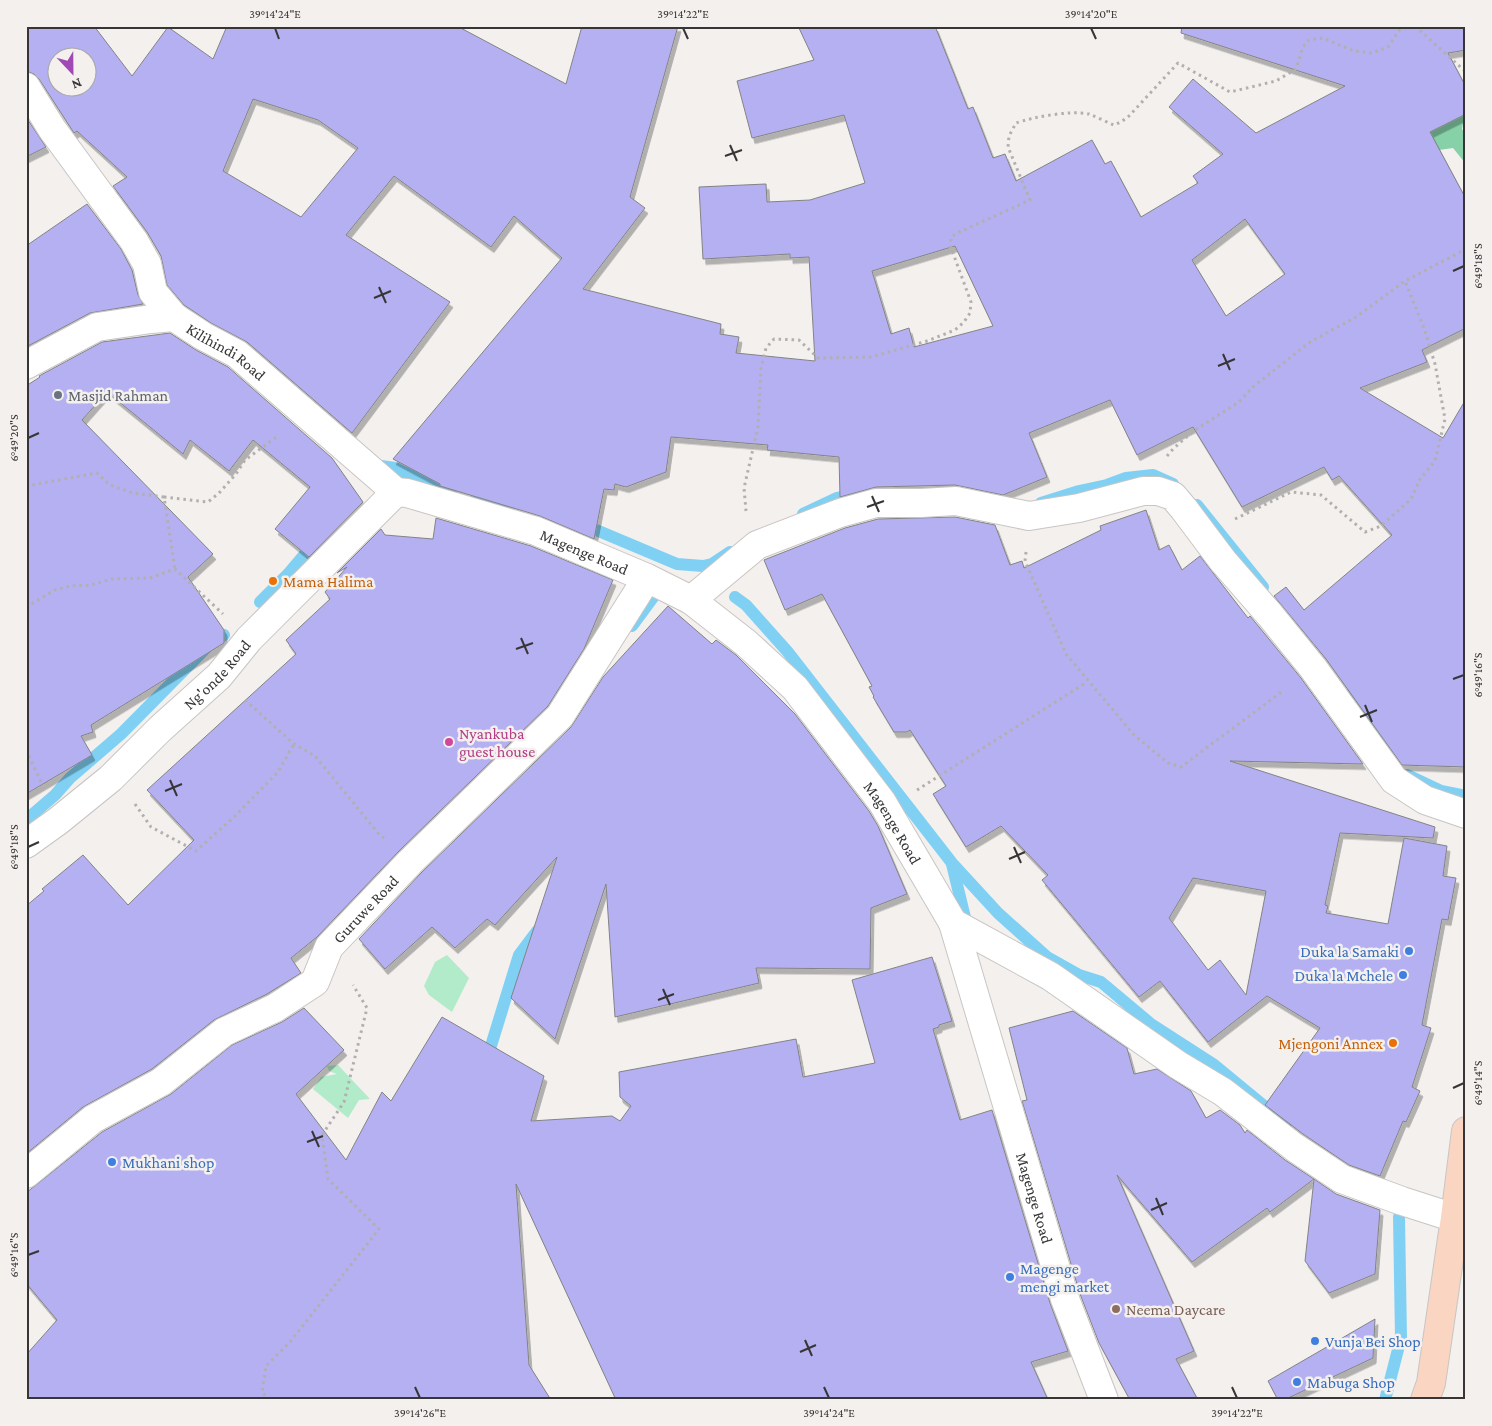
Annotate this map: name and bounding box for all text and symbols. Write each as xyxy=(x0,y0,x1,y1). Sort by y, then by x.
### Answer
text: 39°14'24"E xyxy=(249,7,301,21)
text: 39°14'22"E xyxy=(657,7,709,21)
text: 39°14'20"E xyxy=(1065,7,1118,21)
north arrow xyxy=(48,48,98,98)
text: N xyxy=(69,75,84,93)
text: 6°49'18"S xyxy=(1471,243,1485,289)
street label: Kilihindi Road xyxy=(183,320,269,384)
place label: Masjid Rahman xyxy=(68,387,169,405)
marker: Masjid Rahman xyxy=(52,389,64,401)
text: 6°49'20"S xyxy=(7,414,21,462)
street label: Magenge Road xyxy=(537,526,631,578)
place label: Mama Halima xyxy=(283,573,374,590)
marker: Mama Halima xyxy=(267,575,279,587)
street label: Ng'onde Road xyxy=(180,636,254,713)
text: 6°49'16"S xyxy=(1471,652,1485,697)
place label: Nyankuba guest house xyxy=(459,725,535,761)
marker: Nyankuba guest house xyxy=(443,736,455,748)
street label: Magenge Road xyxy=(860,778,925,867)
text: 6°49'18"S xyxy=(7,824,21,870)
street label: Guruwe Road xyxy=(330,871,402,947)
place label: Duka la Samaki xyxy=(1300,943,1399,960)
marker: Duka la Samaki xyxy=(1403,945,1415,957)
place label: Duka la Mchele xyxy=(1295,967,1393,984)
marker: Duka la Mchele xyxy=(1397,969,1409,981)
place label: Mjengoni Annex xyxy=(1278,1035,1383,1053)
marker: Mjengoni Annex xyxy=(1387,1037,1399,1049)
text: 6°49'14"S xyxy=(1471,1060,1485,1105)
street label: Magenge Road xyxy=(1013,1150,1056,1246)
place label: Mukhani shop xyxy=(122,1154,214,1172)
marker: Mukhani shop xyxy=(106,1156,118,1168)
text: 6°49'16"S xyxy=(7,1232,21,1277)
place label: Magenge mengi market xyxy=(1020,1260,1110,1296)
marker: Magenge mengi market xyxy=(1004,1271,1016,1283)
place label: Neema Daycare xyxy=(1126,1301,1225,1319)
marker: Neema Daycare xyxy=(1110,1303,1122,1315)
place label: Vunja Bei Shop xyxy=(1325,1333,1421,1351)
marker: Vunja Bei Shop xyxy=(1309,1335,1321,1347)
place label: Mabuga Shop xyxy=(1307,1374,1395,1392)
marker: Mabuga Shop xyxy=(1291,1376,1303,1388)
text: 39°14'26"E xyxy=(394,1406,446,1420)
text: 39°14'24"E xyxy=(803,1406,855,1420)
text: 39°14'22"E xyxy=(1211,1406,1263,1420)

